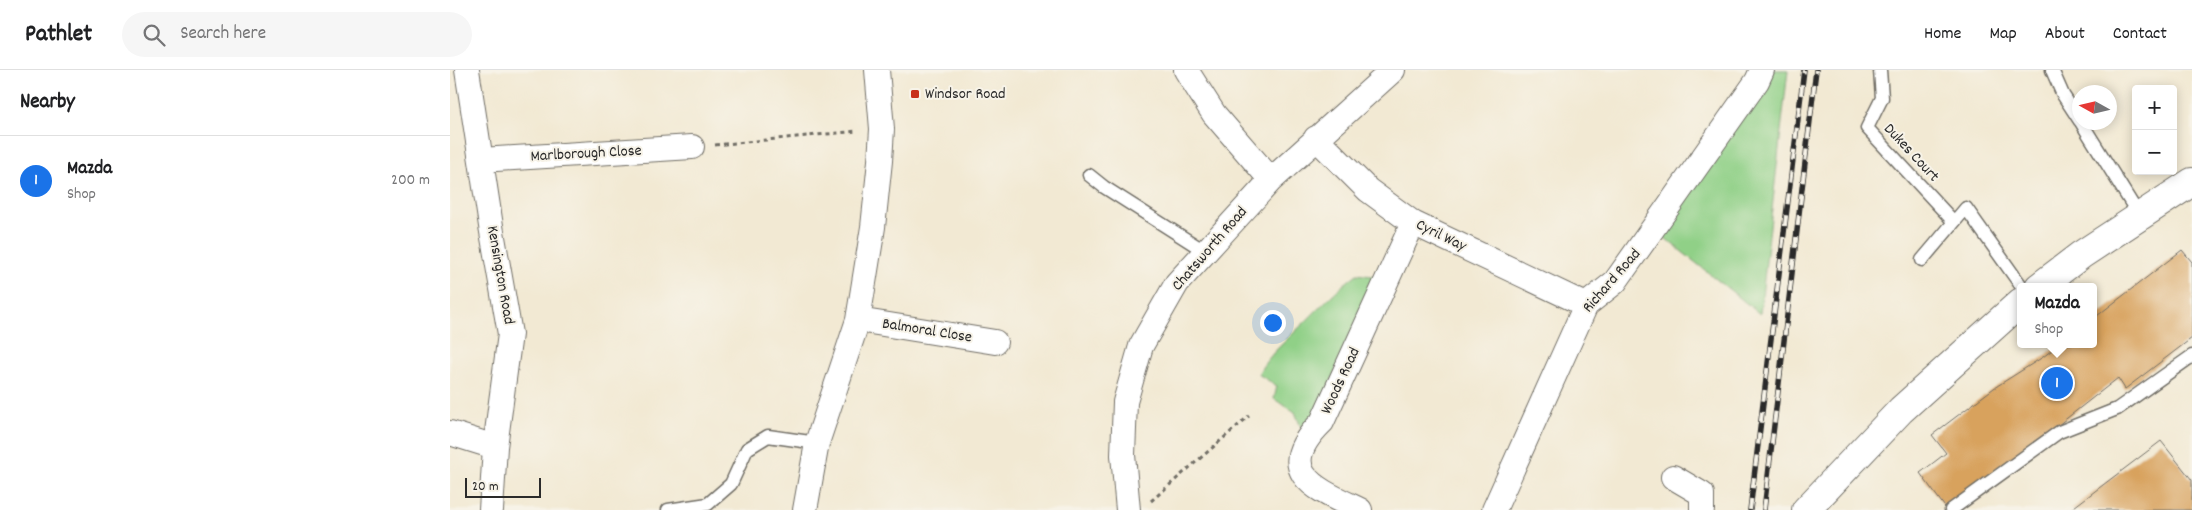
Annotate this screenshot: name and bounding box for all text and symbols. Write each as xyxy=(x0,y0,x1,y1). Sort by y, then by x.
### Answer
search box xyxy=(122,12,472,57)
text: Pathlet xyxy=(25,18,92,52)
icon: search xyxy=(140,21,168,49)
text: Search here xyxy=(180,21,266,48)
text: Home xyxy=(1924,22,1961,47)
text: Map xyxy=(1989,22,2017,47)
text: About xyxy=(2045,22,2085,47)
text: Contact xyxy=(2113,22,2167,47)
place label: Windsor Road xyxy=(925,83,1005,106)
north arrow xyxy=(2072,85,2117,130)
map controls xyxy=(2132,85,2177,175)
button: + xyxy=(2132,85,2177,130)
text: Nearby xyxy=(20,88,75,118)
marker: Windsor Road xyxy=(909,88,921,100)
street label: Dukes Court xyxy=(1878,118,1944,188)
button: − xyxy=(2132,130,2177,175)
street label: Marlborough Close xyxy=(530,140,642,168)
text: Mazda xyxy=(67,156,112,183)
text: 1 xyxy=(34,169,38,192)
text: 200 m xyxy=(391,169,430,192)
text: Shop xyxy=(67,183,96,206)
street label: Chatsworth Road xyxy=(1167,202,1253,296)
street label: Cyril Way xyxy=(1412,214,1471,258)
street label: Kensington Road xyxy=(480,224,520,326)
street label: Richard Road xyxy=(1577,244,1647,318)
popup xyxy=(2017,283,2097,348)
text: Mazda xyxy=(2034,291,2080,318)
your location xyxy=(1260,310,1286,336)
street label: Balmoral Close xyxy=(880,313,974,349)
text: Shop xyxy=(2034,318,2063,341)
street label: Woods Road xyxy=(1316,344,1366,418)
pin: 1 xyxy=(2041,364,2073,402)
scale bar xyxy=(465,475,541,498)
text: 20 m xyxy=(472,477,499,497)

